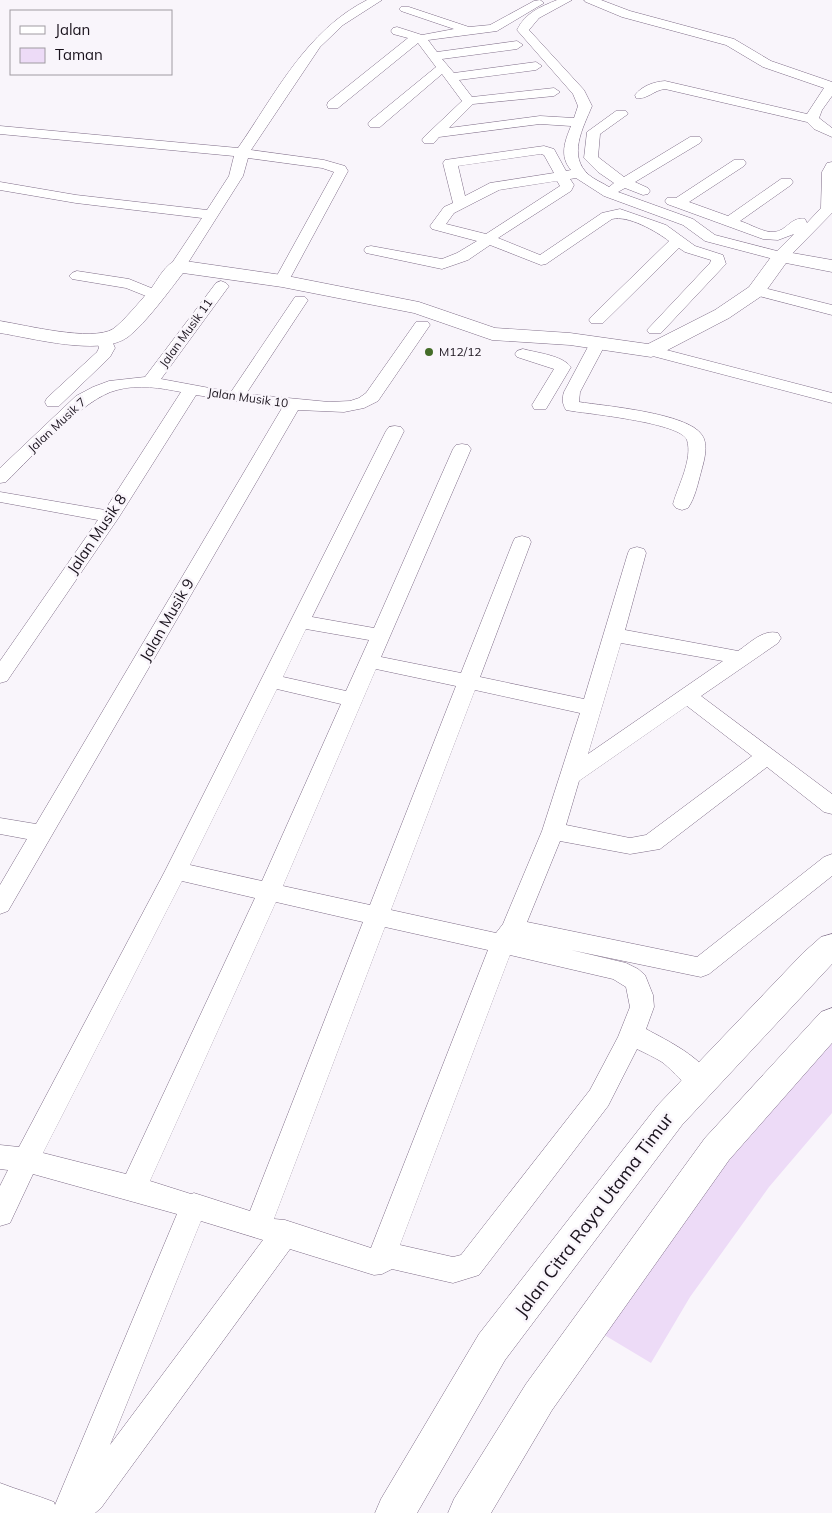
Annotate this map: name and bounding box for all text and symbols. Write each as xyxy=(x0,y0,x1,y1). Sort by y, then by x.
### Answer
legend xyxy=(10,10,172,75)
text: Jalan xyxy=(55,20,90,39)
text: Taman xyxy=(55,45,103,64)
street label: Jalan Musik 11 xyxy=(156,295,216,370)
place label: M12/12 xyxy=(439,344,482,359)
marker: M12/12 xyxy=(423,346,435,358)
street label: Jalan Musik 10 xyxy=(207,384,289,411)
street label: Jalan Musik 7 xyxy=(25,394,89,455)
street label: Jalan Musik 8 xyxy=(63,490,130,577)
street label: Jalan Musik 9 xyxy=(135,575,198,665)
street label: Jalan Citra Raya Utama Timur xyxy=(509,1108,678,1321)

